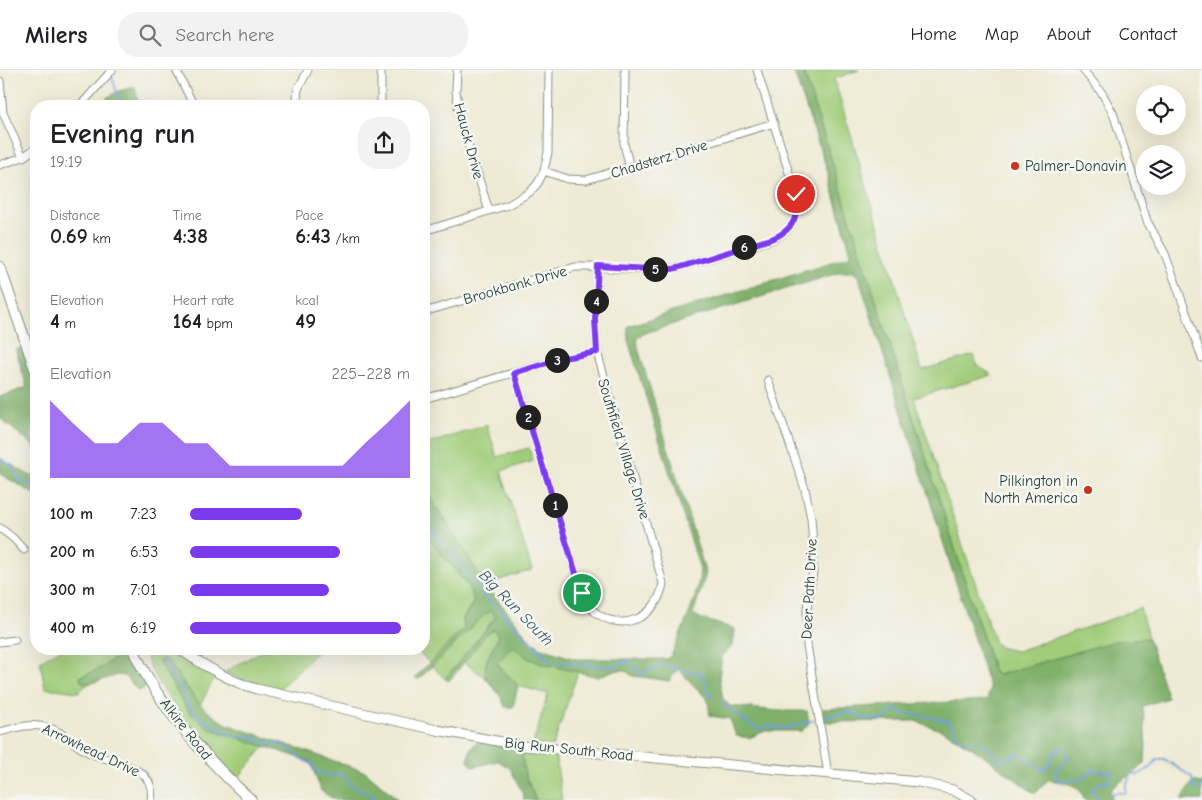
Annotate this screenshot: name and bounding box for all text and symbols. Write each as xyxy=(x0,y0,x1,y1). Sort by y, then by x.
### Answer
search box xyxy=(118,12,468,57)
text: Milers xyxy=(25,21,88,49)
icon: search xyxy=(136,21,164,49)
text: Search here xyxy=(176,24,274,46)
text: Home xyxy=(910,24,957,45)
text: Map xyxy=(985,24,1019,45)
text: About xyxy=(1047,24,1091,45)
text: Contact xyxy=(1119,24,1177,45)
map controls xyxy=(1136,85,1186,195)
button: locate xyxy=(1136,85,1186,135)
street label: Hauck Drive xyxy=(450,101,488,181)
button: share xyxy=(358,117,410,169)
text: Evening run xyxy=(50,118,195,150)
street label: Chadsterz Drive xyxy=(608,136,710,182)
button: layers xyxy=(1136,145,1186,195)
text: 19:19 xyxy=(50,153,83,171)
place label: Palmer-Donavin xyxy=(1025,157,1126,175)
marker: Palmer-Donavin xyxy=(1009,160,1021,172)
pin xyxy=(775,173,817,215)
icon: check xyxy=(782,180,810,208)
text: Distance xyxy=(50,207,100,224)
text: Time xyxy=(173,207,202,224)
text: Pace xyxy=(295,207,324,224)
text: 0.69 xyxy=(50,224,88,248)
text: 4:38 xyxy=(173,224,208,248)
text: 6:43 xyxy=(295,224,331,248)
text: km xyxy=(88,230,111,247)
text: /km xyxy=(331,230,360,247)
pin: 6 xyxy=(732,234,756,260)
text: 6 xyxy=(741,239,748,256)
pin: 5 xyxy=(642,256,668,282)
text: 5 xyxy=(652,261,659,278)
street label: Brookbank Drive xyxy=(461,262,569,308)
pin: 4 xyxy=(584,288,608,314)
text: Elevation xyxy=(50,292,104,309)
text: Heart rate xyxy=(173,292,234,309)
text: kcal xyxy=(295,292,319,309)
text: 4 xyxy=(593,293,600,310)
text: 4 xyxy=(50,309,60,333)
text: 164 xyxy=(173,309,202,333)
text: 49 xyxy=(295,309,316,333)
text: m xyxy=(60,315,76,332)
text: bpm xyxy=(202,315,233,332)
pin: 3 xyxy=(544,348,570,372)
text: 3 xyxy=(554,352,561,369)
text: Elevation xyxy=(50,365,111,383)
text: 225–228 m xyxy=(331,365,410,383)
street label: Southfield Village Drive xyxy=(594,377,654,522)
pin: 2 xyxy=(516,404,540,430)
text: 2 xyxy=(525,409,532,426)
place label: Pilkington in North America xyxy=(984,472,1078,507)
marker: Pilkington in North America xyxy=(1082,484,1094,496)
pin: 1 xyxy=(542,492,568,518)
text: 1 xyxy=(553,497,558,514)
text: 100 m xyxy=(50,505,93,523)
text: 7:23 xyxy=(130,505,157,523)
street label: Deer Path Drive xyxy=(797,538,821,640)
text: 200 m xyxy=(50,543,95,561)
text: 6:53 xyxy=(130,543,158,561)
water label: Big Run South xyxy=(475,566,557,650)
pin xyxy=(561,572,603,614)
icon: arrive xyxy=(568,579,596,607)
text: 300 m xyxy=(50,581,95,599)
text: 7:01 xyxy=(130,581,157,599)
text: 400 m xyxy=(50,619,94,637)
text: 6:19 xyxy=(130,619,156,637)
street label: Alkire Road xyxy=(156,695,216,763)
street label: Arrowhead Drive xyxy=(39,720,143,781)
street label: Big Run South Road xyxy=(504,733,634,765)

